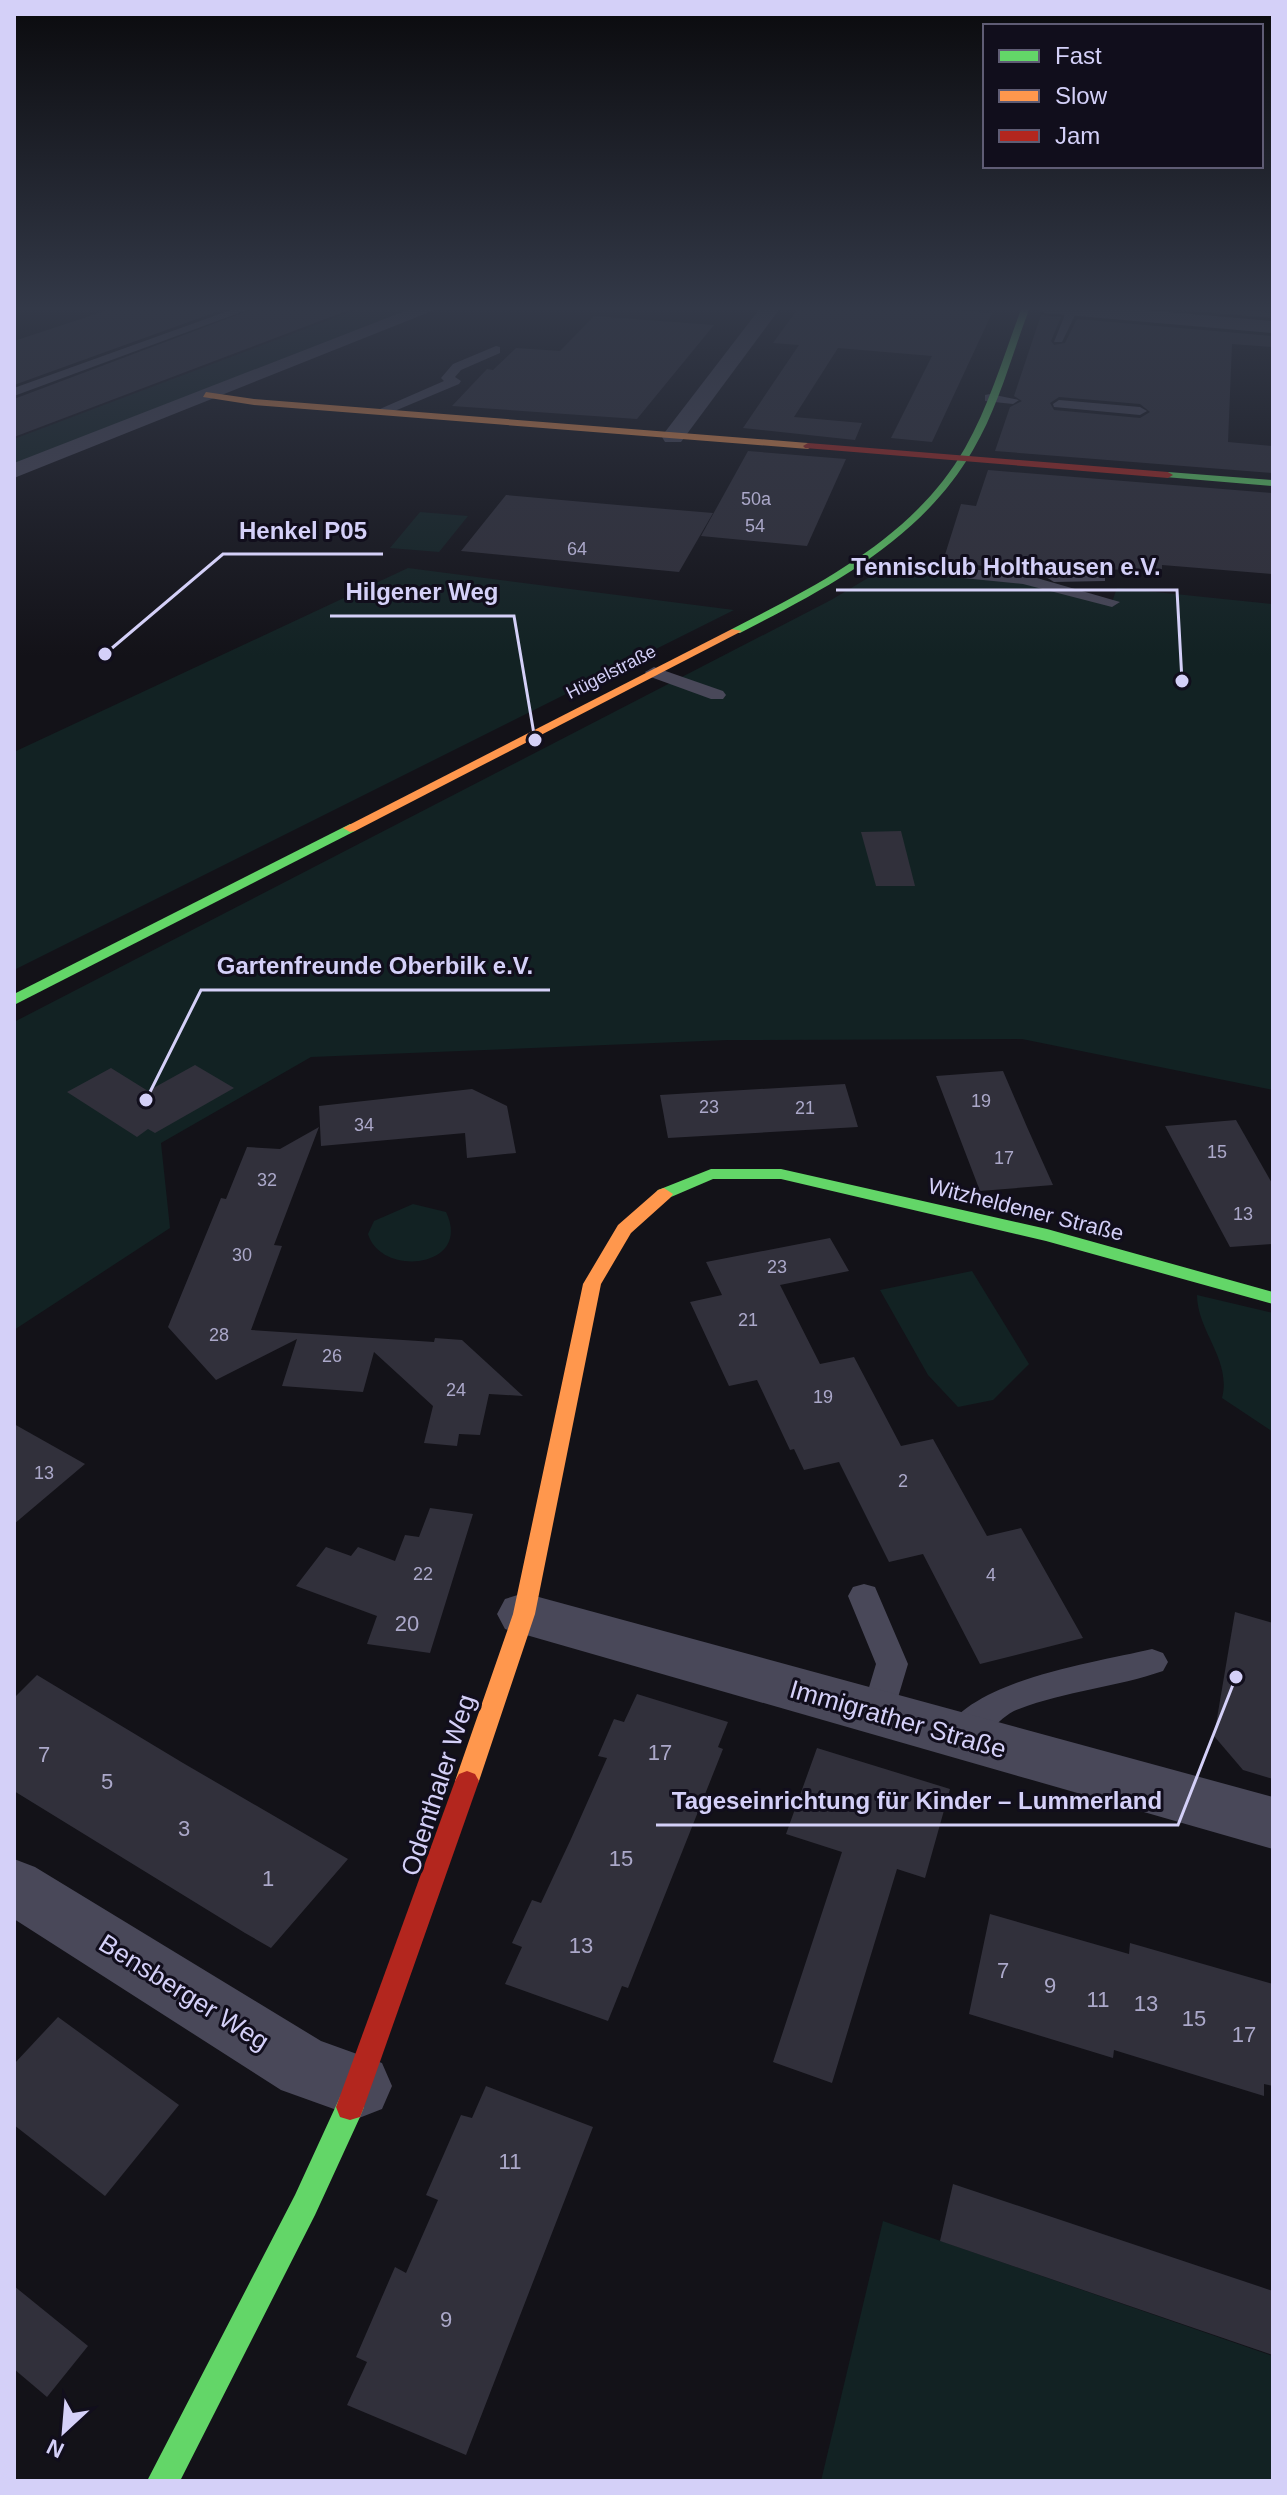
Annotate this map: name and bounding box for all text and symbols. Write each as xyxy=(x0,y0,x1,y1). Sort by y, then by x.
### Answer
legend xyxy=(983,24,1263,168)
text: Fast xyxy=(1055,42,1102,69)
text: Slow xyxy=(1055,82,1108,109)
text: Jam xyxy=(1055,122,1100,149)
house number: 50a xyxy=(741,489,772,509)
callout: Henkel P05 xyxy=(223,506,383,554)
house number: 54 xyxy=(745,516,765,536)
text: Henkel P05 xyxy=(239,517,367,544)
house number: 64 xyxy=(567,539,587,559)
callout: Tennisclub Holthausen e.V. xyxy=(836,542,1177,590)
text: Tennisclub Holthausen e.V. xyxy=(851,553,1161,580)
callout: Hilgener Weg xyxy=(330,568,514,616)
text: Hilgener Weg xyxy=(346,578,498,605)
street label: Hügelstraße xyxy=(563,641,659,703)
callout: Gartenfreunde Oberbilk e.V. xyxy=(201,942,550,990)
text: Gartenfreunde Oberbilk e.V. xyxy=(217,952,533,979)
house number: 19 xyxy=(971,1091,991,1111)
house number: 23 xyxy=(699,1097,719,1117)
house number: 21 xyxy=(795,1098,815,1118)
house number: 34 xyxy=(354,1115,374,1135)
house number: 15 xyxy=(1207,1142,1227,1162)
house number: 17 xyxy=(994,1148,1014,1168)
house number: 32 xyxy=(257,1170,277,1190)
street label: Witzheldener Straße xyxy=(926,1173,1126,1246)
house number: 13 xyxy=(1233,1204,1253,1224)
house number: 30 xyxy=(232,1245,252,1265)
house number: 23 xyxy=(767,1257,787,1277)
house number: 21 xyxy=(738,1310,758,1330)
house number: 28 xyxy=(209,1325,229,1345)
house number: 26 xyxy=(322,1346,342,1366)
house number: 24 xyxy=(446,1380,466,1400)
house number: 19 xyxy=(813,1387,833,1407)
house number: 13 xyxy=(34,1463,54,1483)
house number: 2 xyxy=(898,1471,908,1491)
house number: 22 xyxy=(413,1564,433,1584)
house number: 4 xyxy=(986,1565,996,1585)
house number: 20 xyxy=(395,1611,419,1636)
street label: Immigrather Straße xyxy=(786,1674,1010,1764)
street label: Odenthaler Weg xyxy=(395,1691,481,1879)
house number: 17 xyxy=(648,1740,672,1765)
house number: 7 xyxy=(38,1742,50,1767)
house number: 5 xyxy=(101,1769,113,1794)
callout: Tageseinrichtung für Kinder – Lummerland xyxy=(656,1777,1178,1825)
text: Tageseinrichtung für Kinder – Lummerland xyxy=(672,1787,1162,1814)
house number: 3 xyxy=(178,1816,190,1841)
house number: 15 xyxy=(609,1846,633,1871)
house number: 1 xyxy=(262,1866,274,1891)
street label: Bensberger Weg xyxy=(94,1928,274,2056)
house number: 13 xyxy=(569,1933,593,1958)
house number: 7 xyxy=(997,1958,1009,1983)
house number: 9 xyxy=(1044,1973,1056,1998)
house number: 11 xyxy=(1087,1987,1109,2012)
house number: 13 xyxy=(1134,1991,1158,2016)
house number: 15 xyxy=(1182,2006,1206,2031)
house number: 17 xyxy=(1232,2022,1256,2047)
house number: 11 xyxy=(499,2149,521,2174)
house number: 9 xyxy=(440,2307,452,2332)
north arrow xyxy=(24,2391,104,2471)
text: N xyxy=(43,2434,68,2463)

